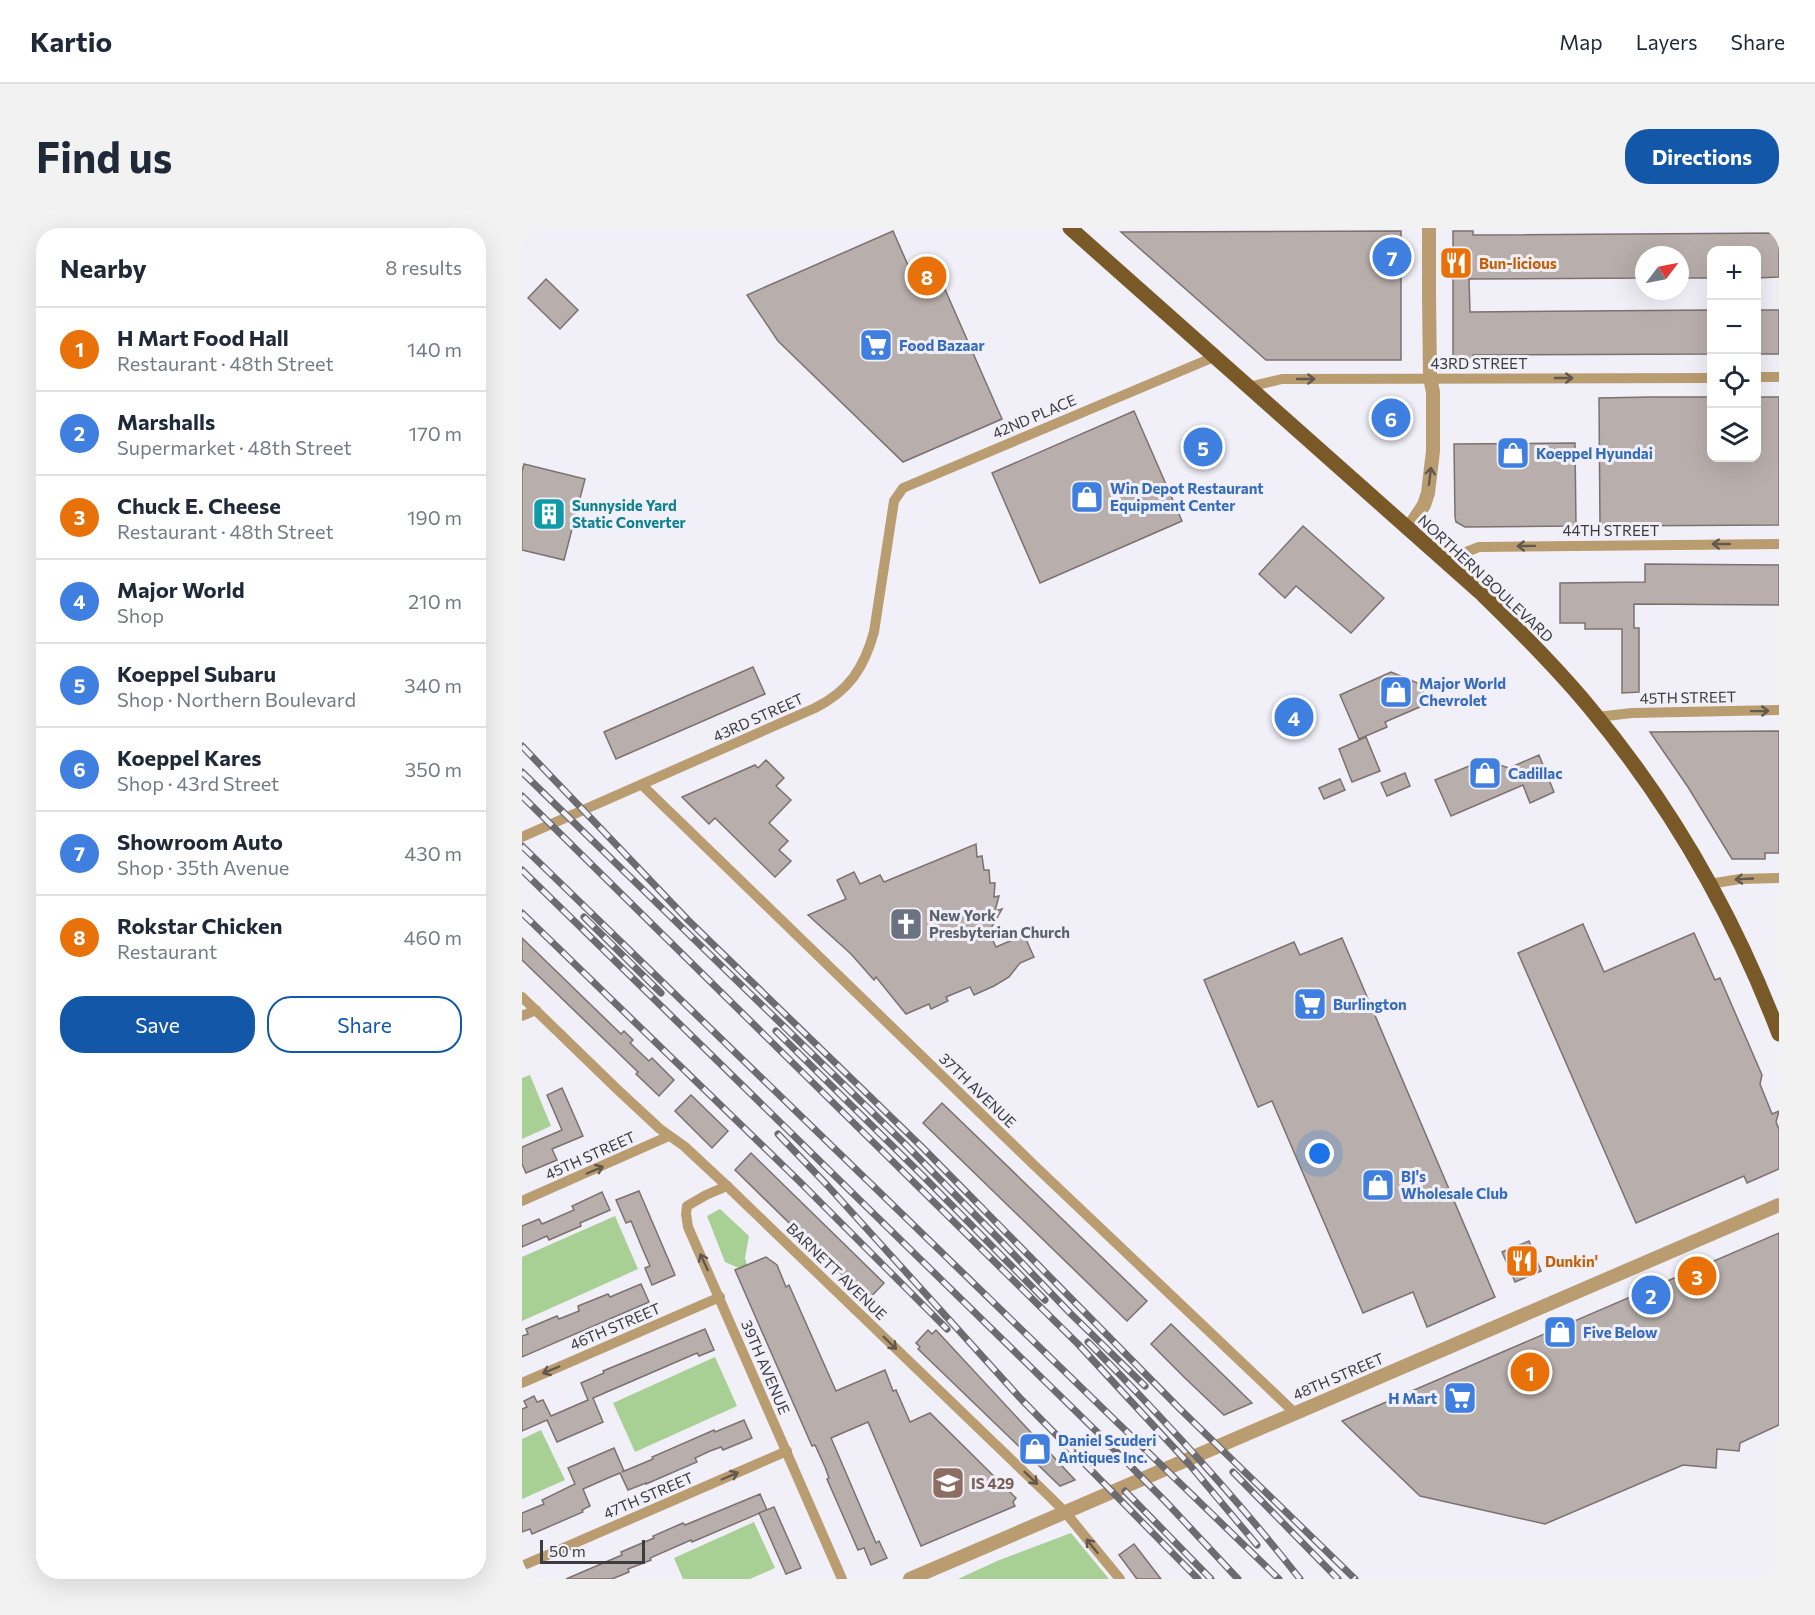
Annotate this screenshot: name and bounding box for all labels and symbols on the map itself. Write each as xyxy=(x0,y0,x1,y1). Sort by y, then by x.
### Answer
pin: 7 xyxy=(1372,234,1412,279)
restaurant icon: Bun-licious xyxy=(1438,245,1474,281)
north arrow xyxy=(1635,246,1689,300)
pin: 8 xyxy=(908,254,946,298)
place label: Bun-licious xyxy=(1479,254,1557,272)
supermarket icon: Food Bazaar xyxy=(858,327,894,363)
place label: Food Bazaar xyxy=(899,336,985,354)
street label: 43RD STREET xyxy=(1430,354,1528,372)
one-way arrow xyxy=(1553,372,1573,384)
one-way arrow xyxy=(1295,373,1315,385)
street label: 42ND PLACE xyxy=(989,390,1079,442)
pin: 6 xyxy=(1372,396,1410,441)
pin: 5 xyxy=(1184,424,1222,470)
shop icon: Koeppel Hyundai xyxy=(1495,435,1531,471)
place label: Koeppel Hyundai xyxy=(1536,444,1653,462)
one-way arrow xyxy=(1425,467,1436,487)
shop icon: Win Depot Restaurant Equipment Center xyxy=(1069,479,1105,515)
place label: Win Depot Restaurant Equipment Center xyxy=(1110,479,1264,514)
building icon: Sunnyside Yard Static Converter xyxy=(531,496,567,532)
place label: Sunnyside Yard Static Converter xyxy=(572,496,686,531)
street label: NORTHERN BOULEVARD xyxy=(1415,511,1557,645)
street label: 44TH STREET xyxy=(1563,521,1660,539)
one-way arrow xyxy=(1711,538,1731,550)
one-way arrow xyxy=(1516,540,1536,551)
shop icon: Major World Chevrolet xyxy=(1378,674,1414,710)
place label: Major World Chevrolet xyxy=(1419,674,1506,709)
street label: 45TH STREET xyxy=(1640,687,1737,707)
street label: 43RD STREET xyxy=(710,689,806,745)
pin: 4 xyxy=(1274,694,1314,740)
one-way arrow xyxy=(1750,705,1770,716)
shop icon: Cadillac xyxy=(1467,755,1503,791)
place label: Cadillac xyxy=(1508,764,1562,782)
one-way arrow xyxy=(1735,873,1755,884)
church icon: New York Presbyterian Church xyxy=(888,906,924,942)
place label: New York Presbyterian Church xyxy=(929,906,1070,941)
supermarket icon: Burlington xyxy=(1292,986,1328,1022)
place label: Burlington xyxy=(1333,995,1407,1013)
street label: 37TH AVENUE xyxy=(936,1049,1020,1131)
street label: 45TH STREET xyxy=(542,1127,638,1183)
your location xyxy=(1305,1139,1334,1168)
one-way arrow xyxy=(586,1163,604,1174)
shop icon: BJ's Wholesale Club xyxy=(1360,1167,1396,1203)
place label: BJ's Wholesale Club xyxy=(1401,1167,1508,1202)
street label: BARNETT AVENUE xyxy=(783,1219,891,1323)
restaurant icon: Dunkin' xyxy=(1504,1243,1540,1279)
place label: Dunkin' xyxy=(1545,1252,1598,1270)
one-way arrow xyxy=(698,1253,709,1271)
pin: 3 xyxy=(1678,1254,1716,1298)
pin: 2 xyxy=(1632,1272,1670,1318)
street label: 46TH STREET xyxy=(567,1299,663,1353)
shop icon: Five Below xyxy=(1542,1314,1578,1350)
street label: 39TH AVENUE xyxy=(738,1317,794,1417)
place label: Five Below xyxy=(1583,1323,1658,1341)
one-way arrow xyxy=(882,1336,897,1350)
street label: 48TH STREET xyxy=(1290,1349,1387,1403)
pin: 1 xyxy=(1510,1350,1550,1394)
one-way arrow xyxy=(542,1365,560,1376)
supermarket icon: H Mart xyxy=(1442,1380,1478,1416)
place label: H Mart xyxy=(1388,1389,1437,1407)
shop icon: Daniel Scuderi Antiques Inc. xyxy=(1017,1431,1053,1467)
place label: Daniel Scuderi Antiques Inc. xyxy=(1058,1431,1156,1466)
school or university icon: IS 429 xyxy=(930,1465,966,1501)
street label: 47TH STREET xyxy=(600,1468,696,1522)
one-way arrow xyxy=(721,1469,739,1480)
one-way arrow xyxy=(1023,1471,1038,1485)
place label: IS 429 xyxy=(971,1474,1014,1492)
scale bar xyxy=(540,1537,645,1564)
one-way arrow xyxy=(1086,1538,1099,1554)

